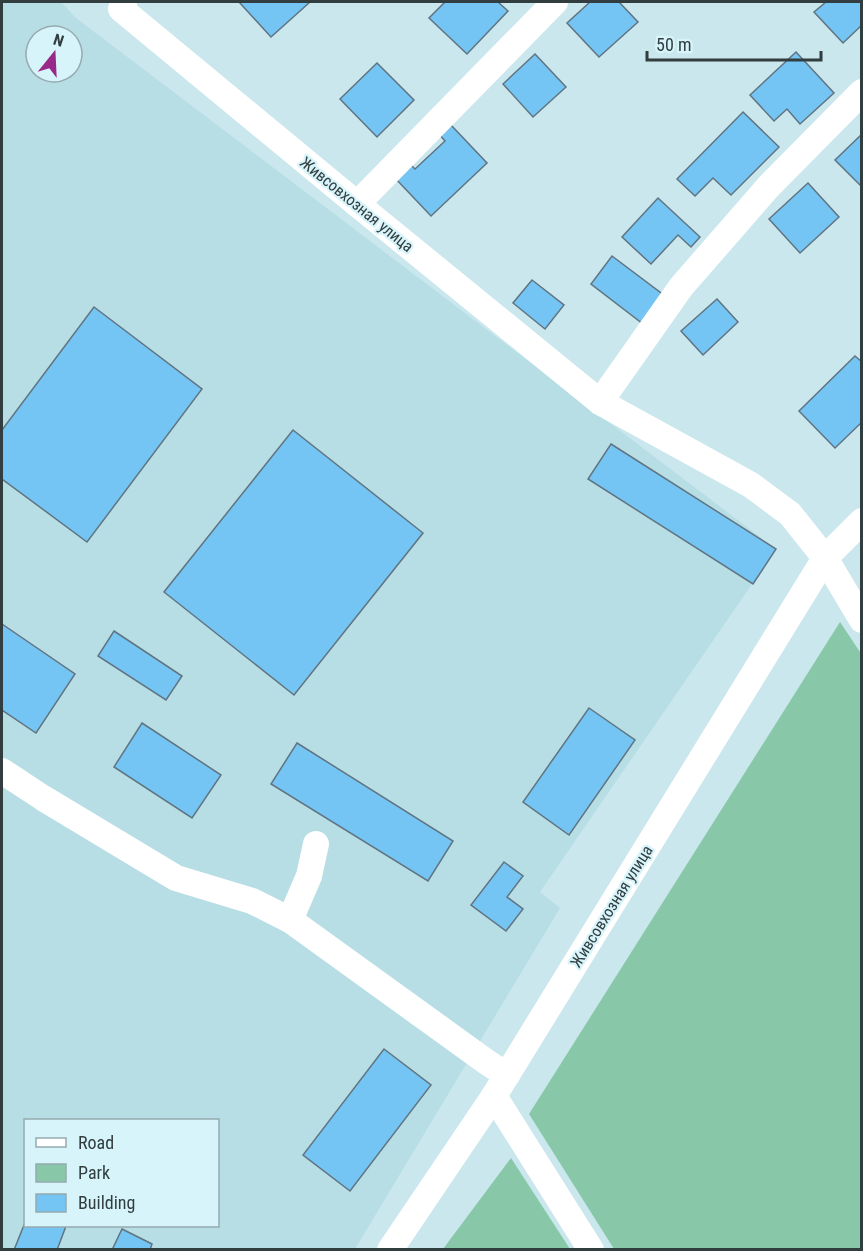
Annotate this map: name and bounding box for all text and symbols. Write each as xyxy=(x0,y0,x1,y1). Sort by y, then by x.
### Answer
north arrow xyxy=(24,24,84,84)
scale bar xyxy=(647,24,821,62)
text: N xyxy=(51,30,66,51)
text: 50 m xyxy=(656,34,691,55)
street label: Живсовхозная улица xyxy=(296,153,417,256)
street label: Живсовхозная улица xyxy=(566,842,657,971)
legend xyxy=(24,1119,219,1227)
text: Road xyxy=(78,1132,114,1153)
text: Park xyxy=(78,1162,110,1183)
text: Building xyxy=(78,1192,135,1213)

